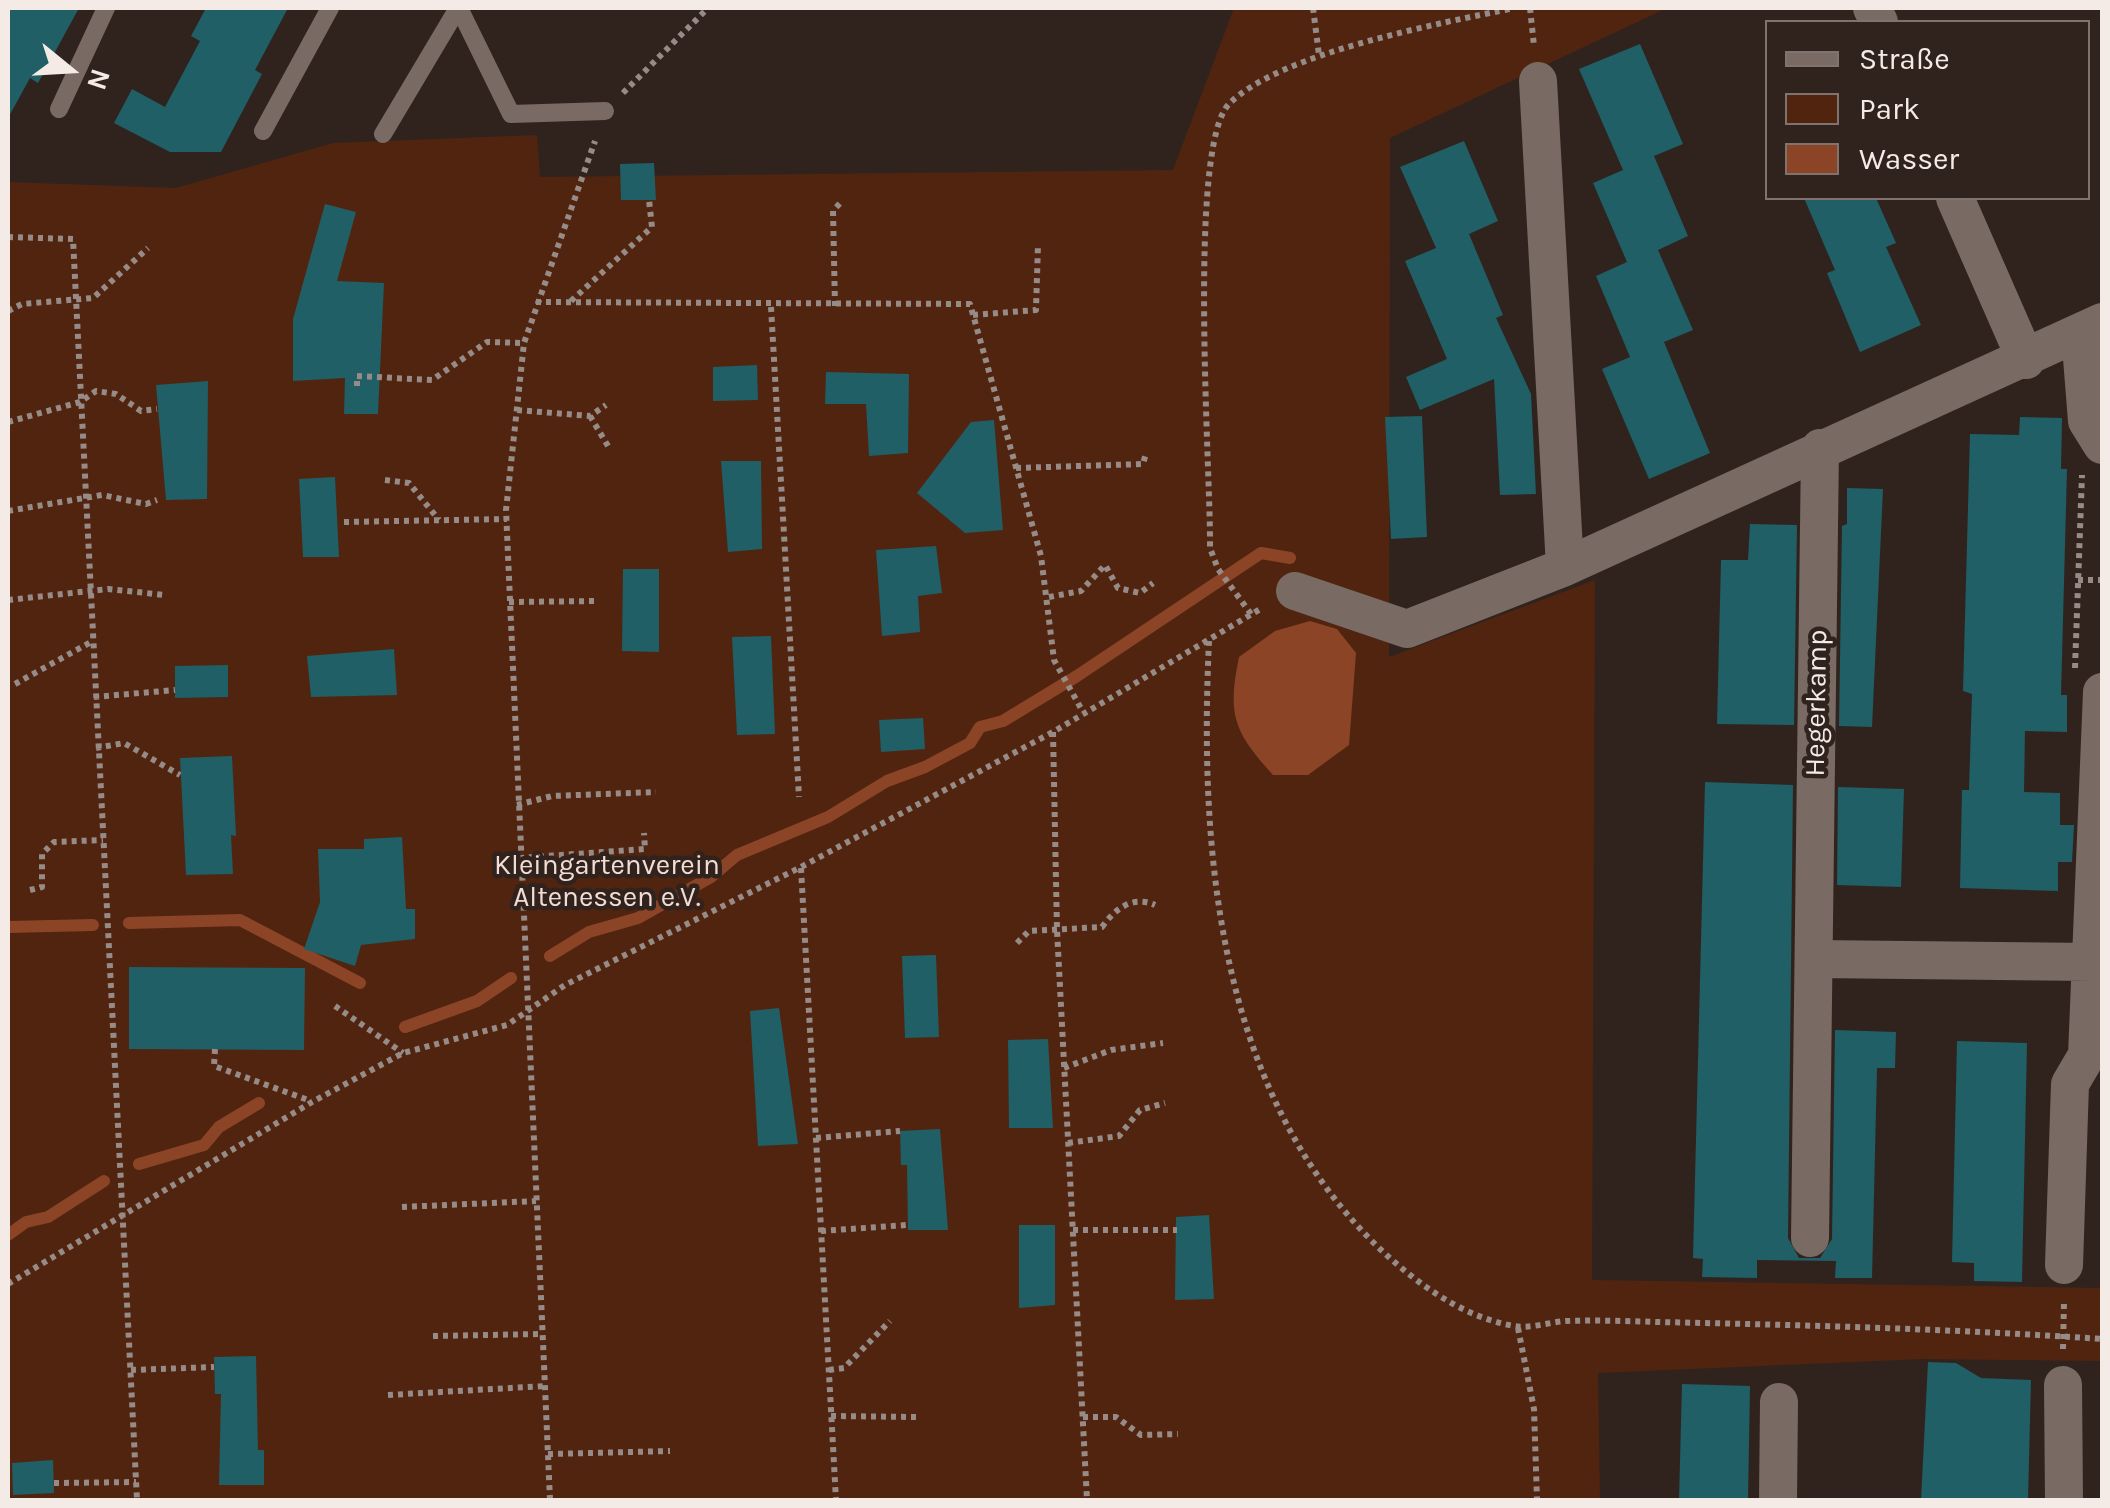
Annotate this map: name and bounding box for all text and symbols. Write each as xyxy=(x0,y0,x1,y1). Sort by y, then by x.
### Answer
north arrow xyxy=(20,20,120,120)
legend xyxy=(1765,20,2090,200)
text: Straße xyxy=(1859,41,1950,77)
text: N xyxy=(80,65,118,94)
text: Park xyxy=(1859,91,1920,127)
text: Wasser xyxy=(1859,141,1959,177)
street label: Hegerkamp xyxy=(1799,629,1835,777)
park label: Kleingartenverein Altenessen e.V. xyxy=(494,849,720,915)

